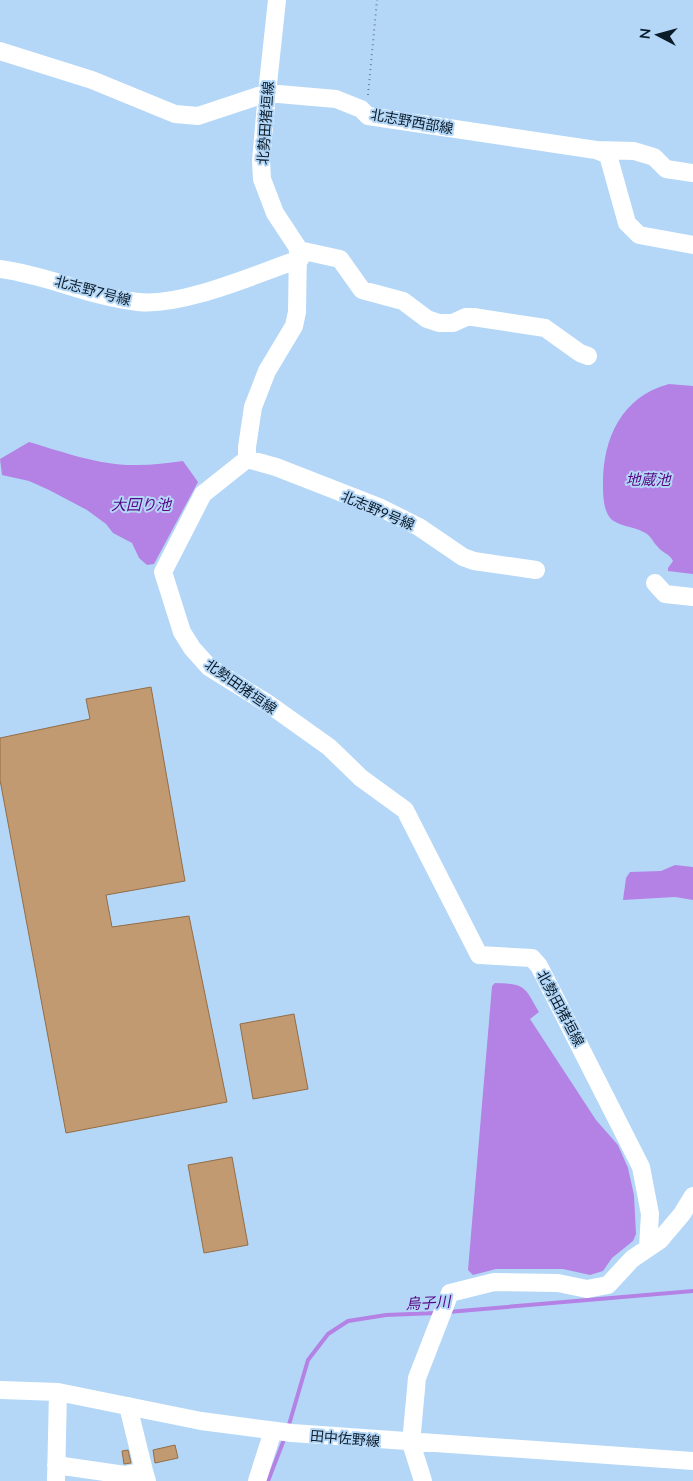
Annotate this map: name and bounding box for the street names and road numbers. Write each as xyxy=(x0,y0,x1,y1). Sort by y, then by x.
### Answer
street label: 北勢田猪垣線 xyxy=(254,81,276,165)
street label: 北志野西部線 xyxy=(369,105,455,137)
street label: 北志野7号線 xyxy=(53,272,133,308)
street label: 北志野9号線 xyxy=(339,487,417,533)
street label: 北勢田猪垣線 xyxy=(202,655,280,717)
street label: 北勢田猪垣線 xyxy=(534,967,588,1049)
street label: 田中佐野線 xyxy=(309,1426,381,1450)

